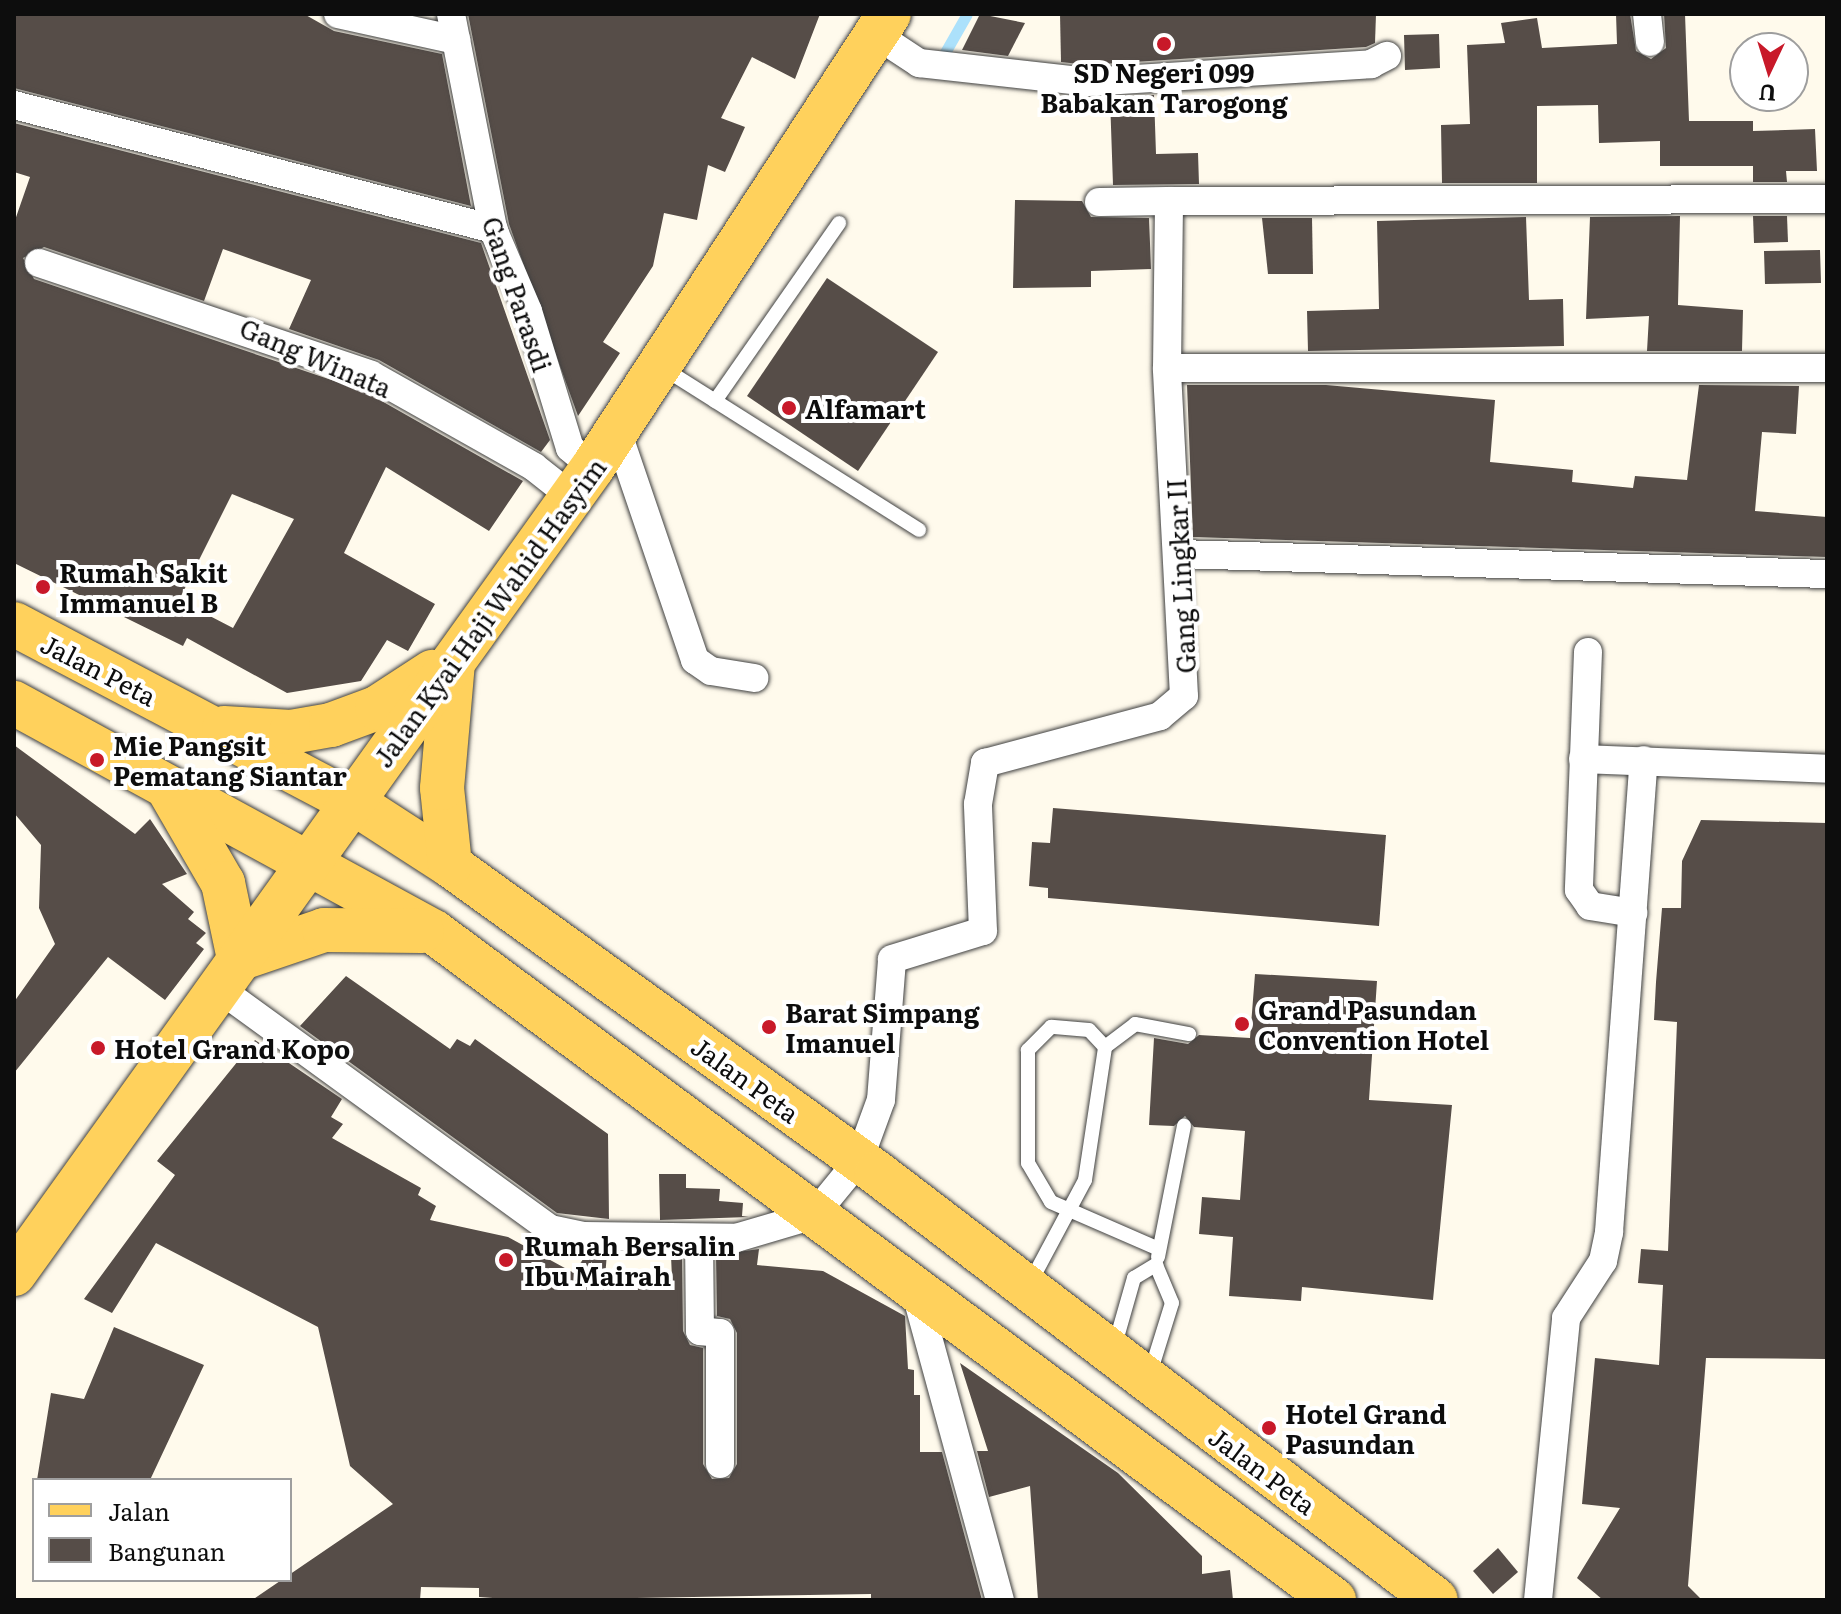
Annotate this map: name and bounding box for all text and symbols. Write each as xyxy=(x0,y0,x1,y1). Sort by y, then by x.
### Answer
north arrow xyxy=(1729,32,1809,112)
marker: SD Negeri 099 Babakan Tarogong xyxy=(1155,35,1173,53)
place label: SD Negeri 099 Babakan Tarogong xyxy=(1040,56,1288,118)
text: U xyxy=(1758,77,1777,112)
street label: Gang Parasdi xyxy=(477,212,559,376)
street label: Gang Winata xyxy=(236,311,396,403)
place label: Alfamart xyxy=(805,392,926,424)
marker: Alfamart xyxy=(780,399,798,417)
street label: Jalan Kyai Haji Wahid Hasyim xyxy=(366,451,612,773)
street label: Gang Lingkar II xyxy=(1159,478,1201,674)
place label: Rumah Sakit Immanuel B xyxy=(59,556,228,618)
marker: Rumah Sakit Immanuel B xyxy=(34,578,52,596)
street label: Jalan Peta xyxy=(36,627,162,711)
place label: Mie Pangsit Pematang Siantar xyxy=(113,729,347,790)
marker: Mie Pangsit Pematang Siantar xyxy=(88,751,106,769)
place label: Grand Pasundan Convention Hotel xyxy=(1258,993,1489,1054)
place label: Barat Simpang Imanuel xyxy=(785,996,979,1058)
marker: Grand Pasundan Convention Hotel xyxy=(1233,1015,1251,1033)
marker: Barat Simpang Imanuel xyxy=(760,1018,778,1036)
street label: Jalan Peta xyxy=(686,1030,806,1128)
place label: Hotel Grand Kopo xyxy=(114,1032,350,1064)
marker: Hotel Grand Kopo xyxy=(89,1039,107,1057)
place label: Rumah Bersalin Ibu Mairah xyxy=(524,1229,736,1290)
marker: Rumah Bersalin Ibu Mairah xyxy=(495,1249,517,1271)
place label: Hotel Grand Pasundan xyxy=(1285,1397,1447,1458)
marker: Hotel Grand Pasundan xyxy=(1260,1419,1278,1437)
street label: Jalan Peta xyxy=(1204,1420,1322,1520)
legend xyxy=(32,1478,292,1582)
text: Jalan xyxy=(108,1493,170,1528)
text: Bangunan xyxy=(108,1533,226,1568)

